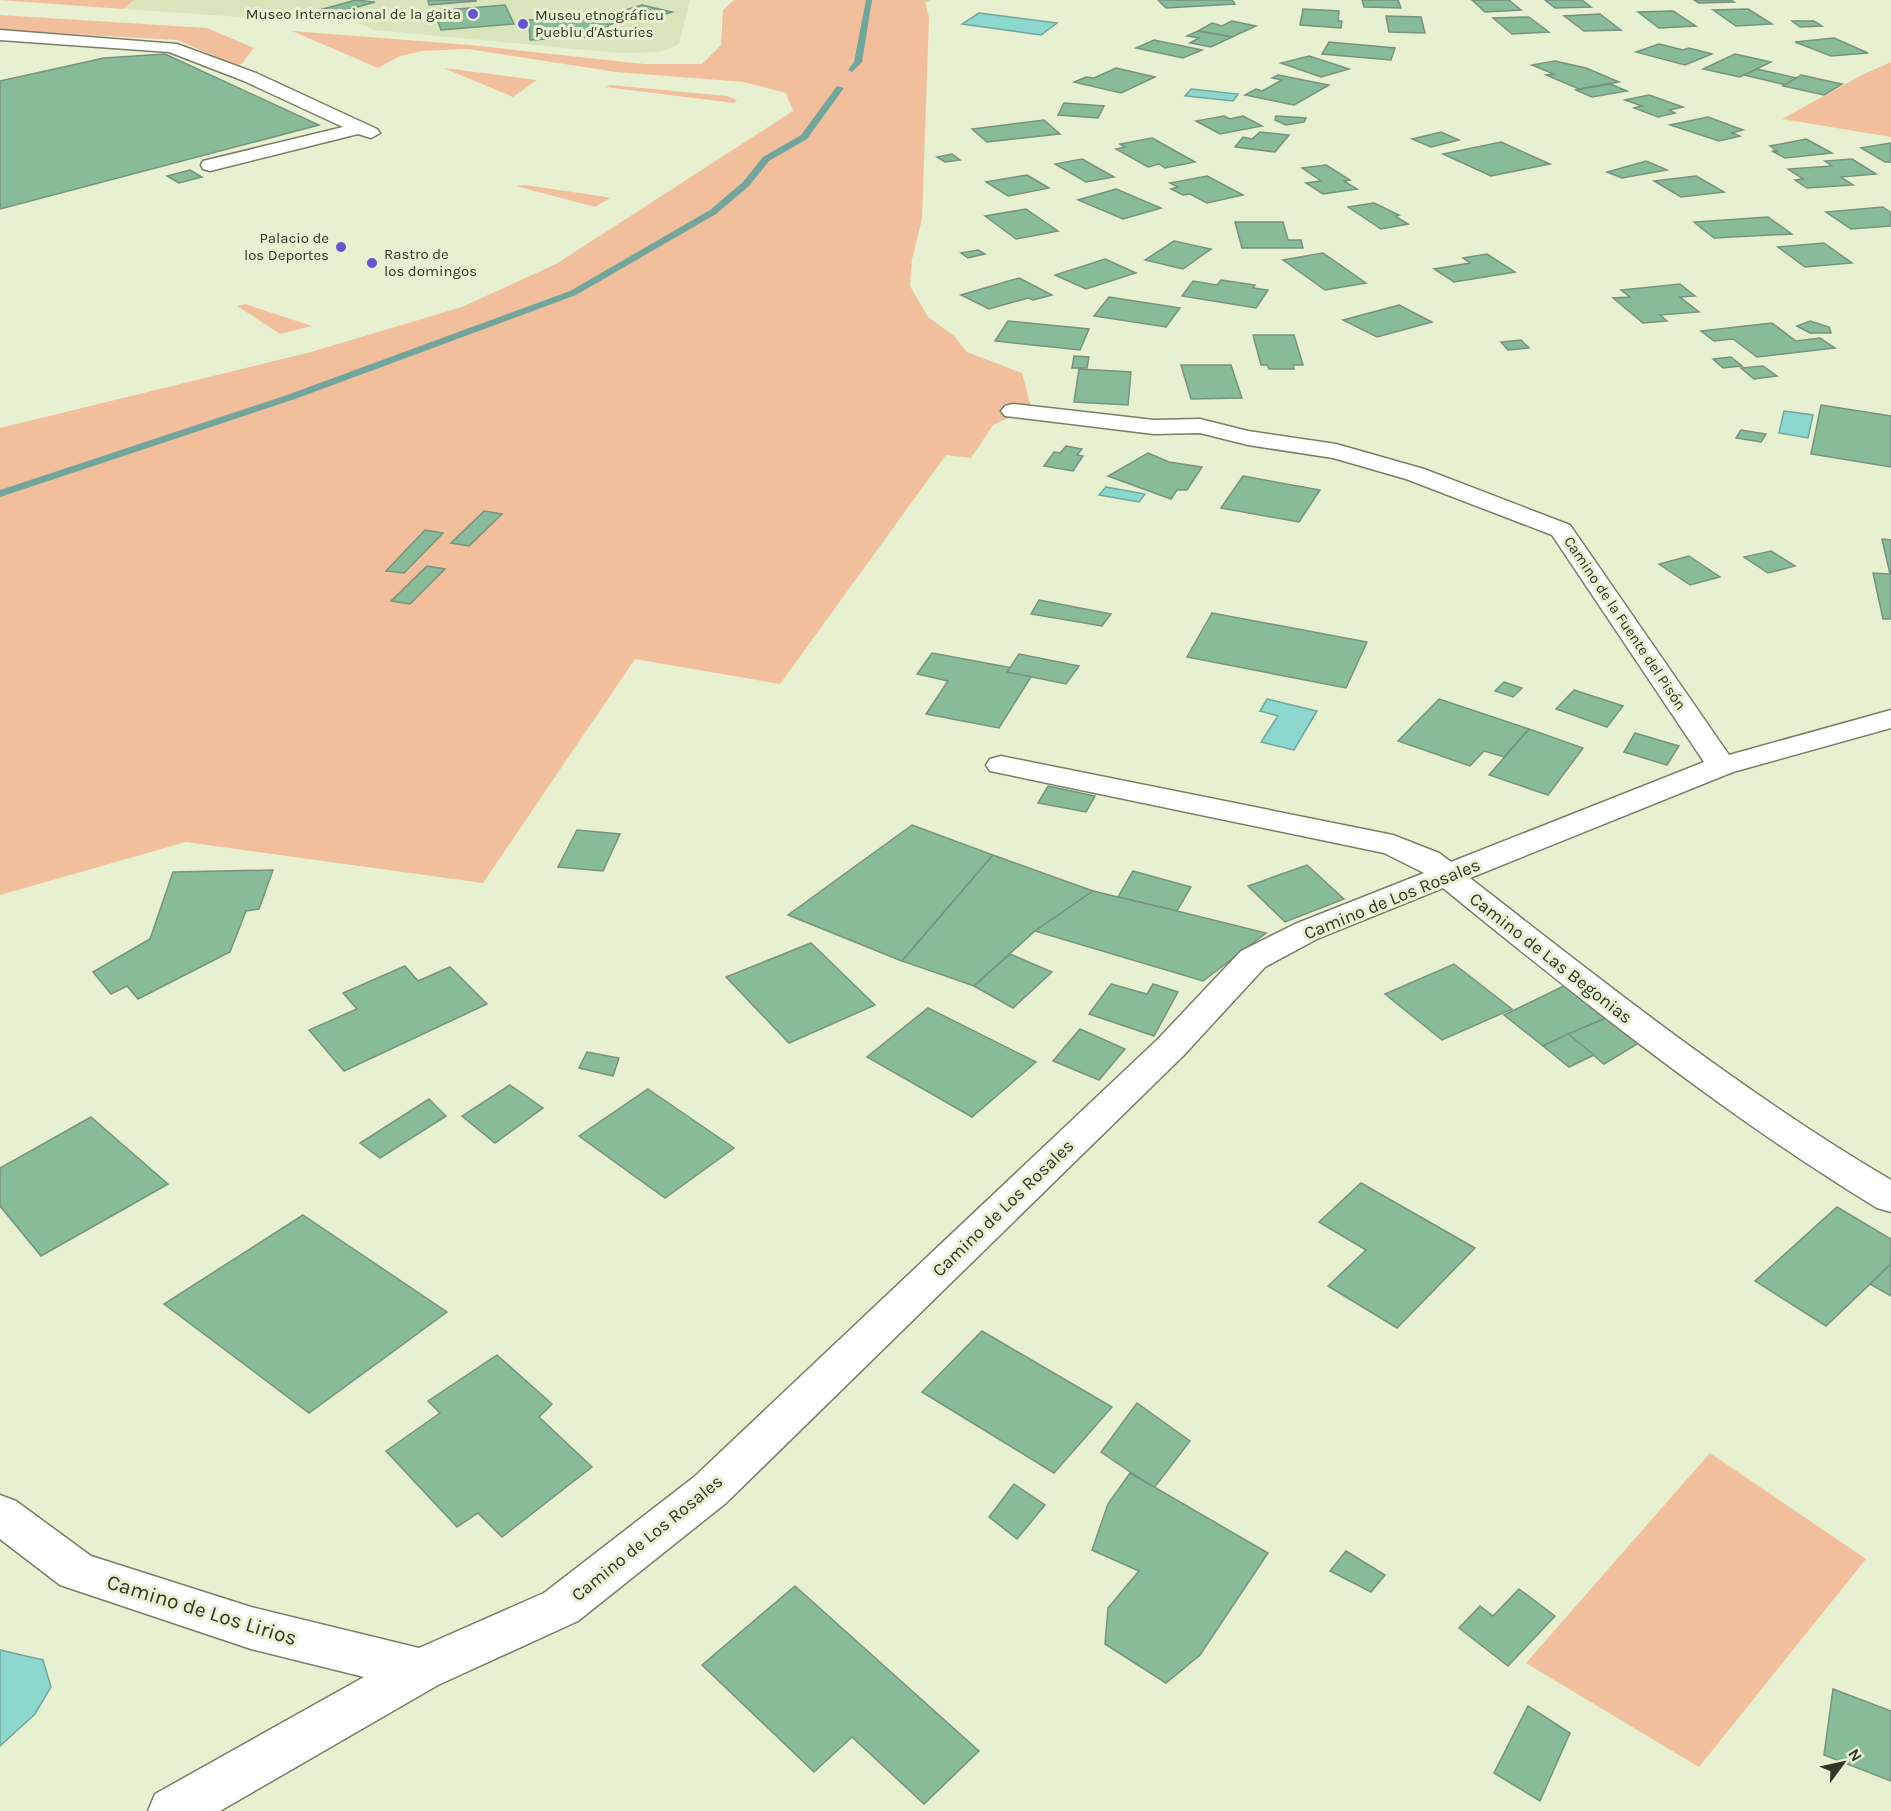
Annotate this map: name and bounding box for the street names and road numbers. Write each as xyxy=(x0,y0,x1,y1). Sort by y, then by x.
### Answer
street label: Camino de la Fuente del Pisón xyxy=(1560,533,1690,713)
street label: Camino de Los Rosales xyxy=(1301,854,1483,944)
street label: Camino de Las Begonias xyxy=(1465,888,1637,1028)
street label: Camino de Los Rosales xyxy=(928,1135,1078,1281)
street label: Camino de Los Rosales xyxy=(567,1470,727,1606)
street label: Camino de Los Lirios xyxy=(104,1570,300,1650)

